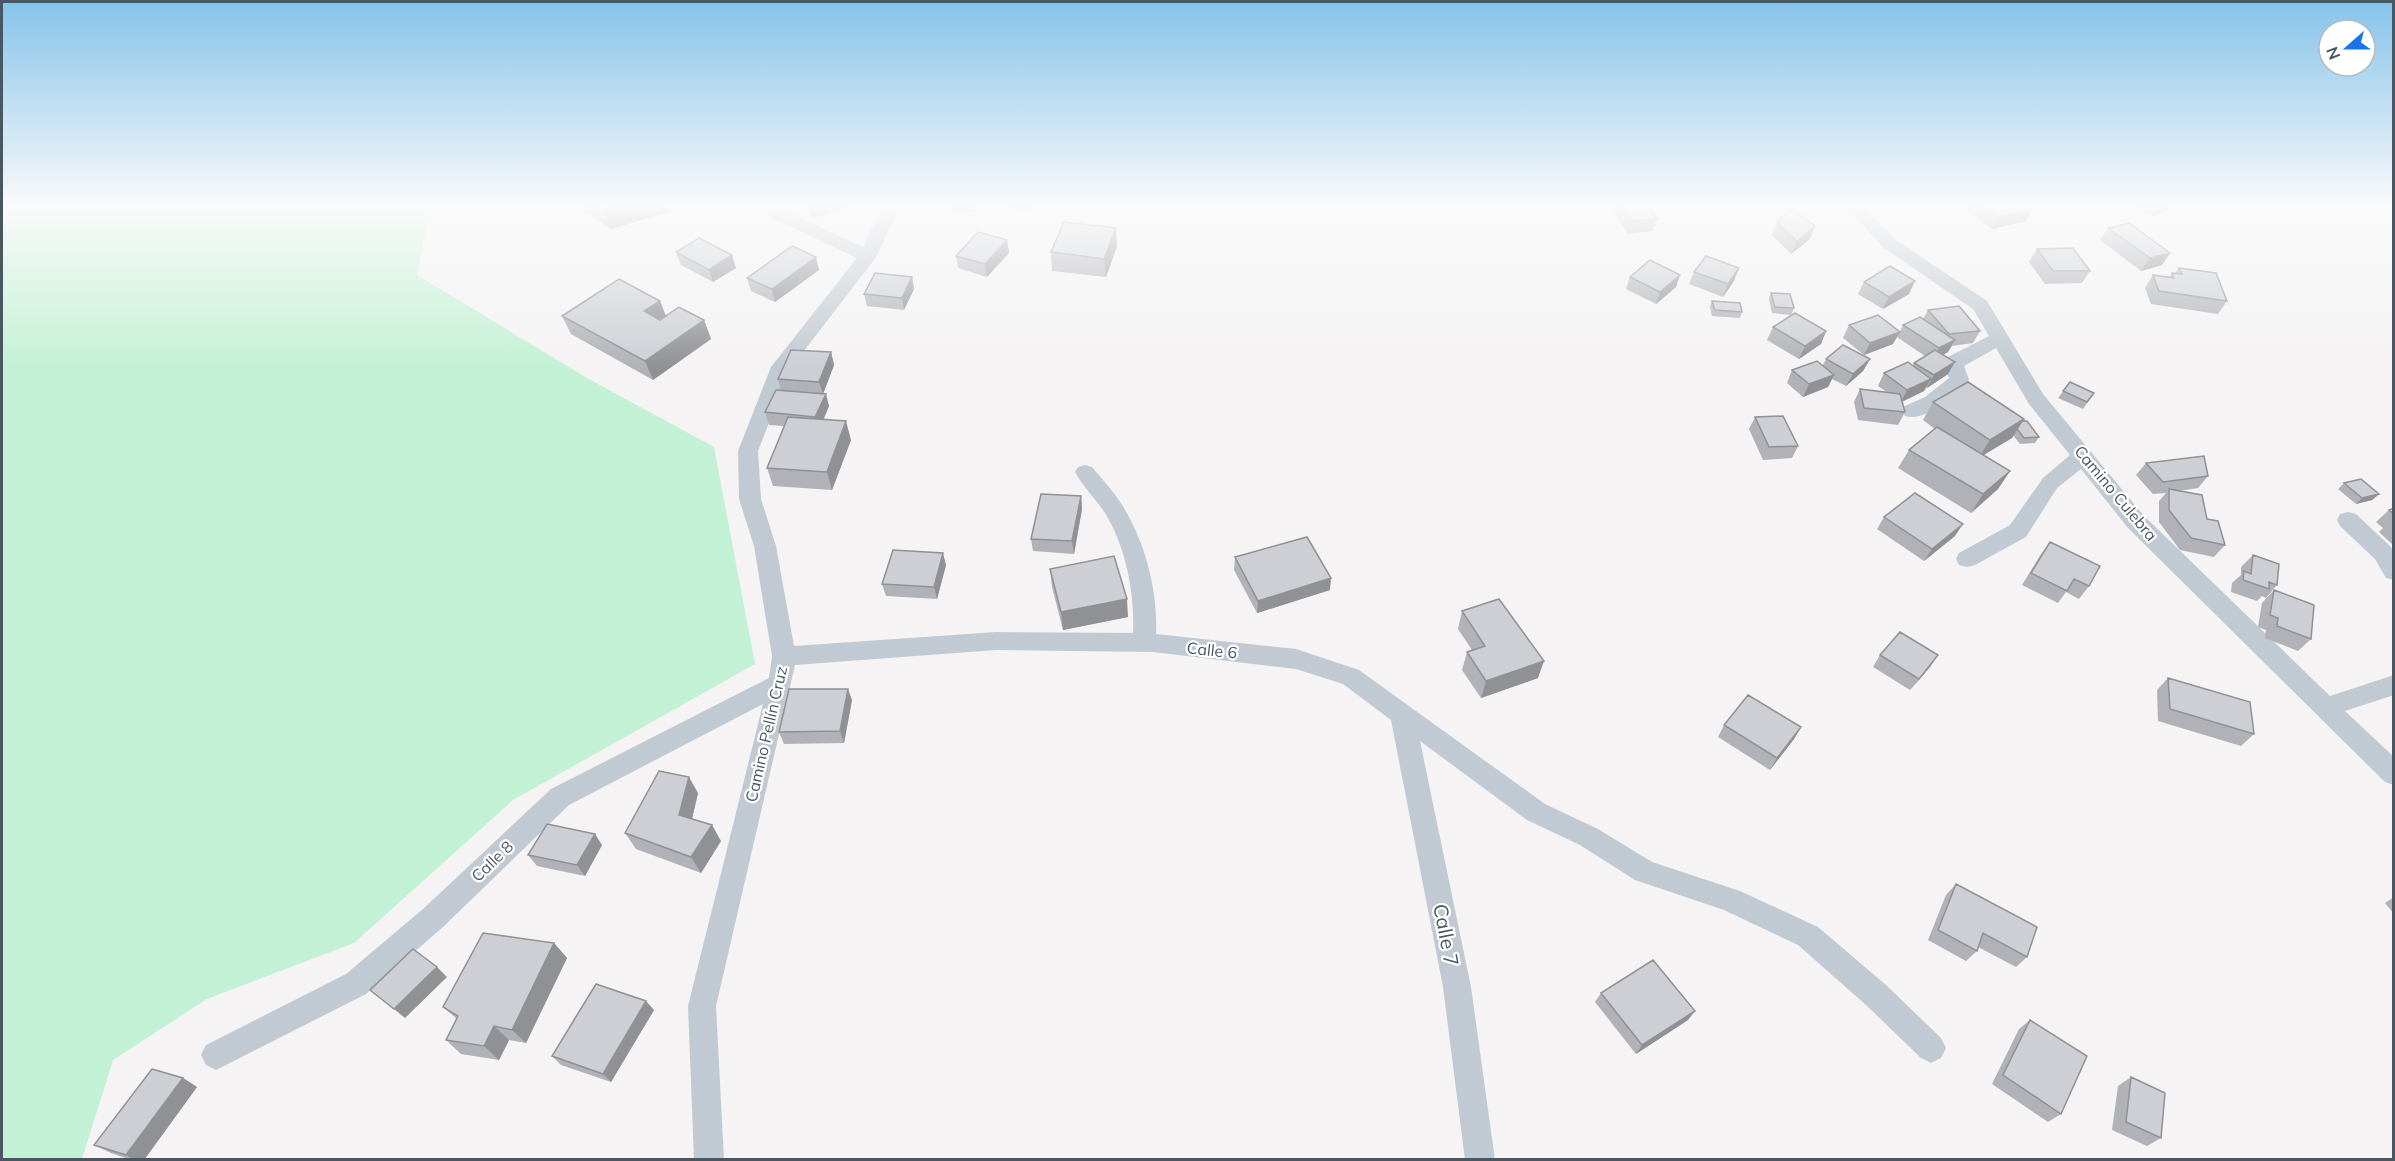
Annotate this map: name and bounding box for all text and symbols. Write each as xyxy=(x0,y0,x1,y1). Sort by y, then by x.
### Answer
north arrow xyxy=(2317,18,2377,78)
text: N xyxy=(2321,44,2344,63)
street label: Camino Culebra xyxy=(2070,441,2162,545)
street label: Calle 6 xyxy=(1186,637,1238,663)
street label: Camino Pellín Cruz xyxy=(741,664,791,804)
street label: Calle 8 xyxy=(467,836,517,886)
street label: Calle 7 xyxy=(1428,902,1465,968)

